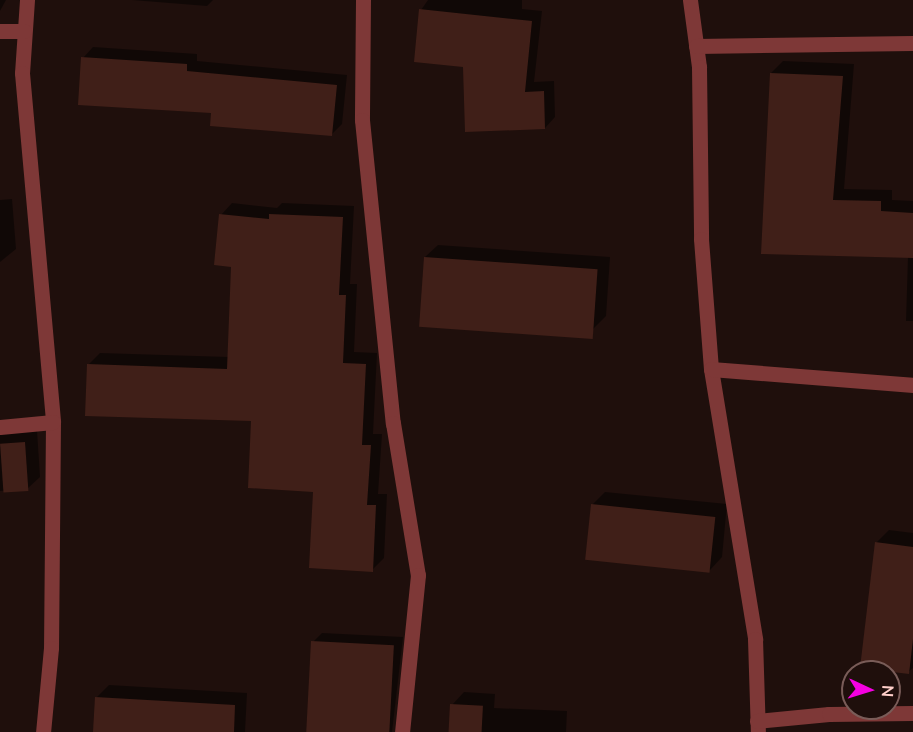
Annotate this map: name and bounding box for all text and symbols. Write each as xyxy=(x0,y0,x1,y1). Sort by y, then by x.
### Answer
north arrow xyxy=(841,660,901,720)
text: N xyxy=(876,684,898,698)

